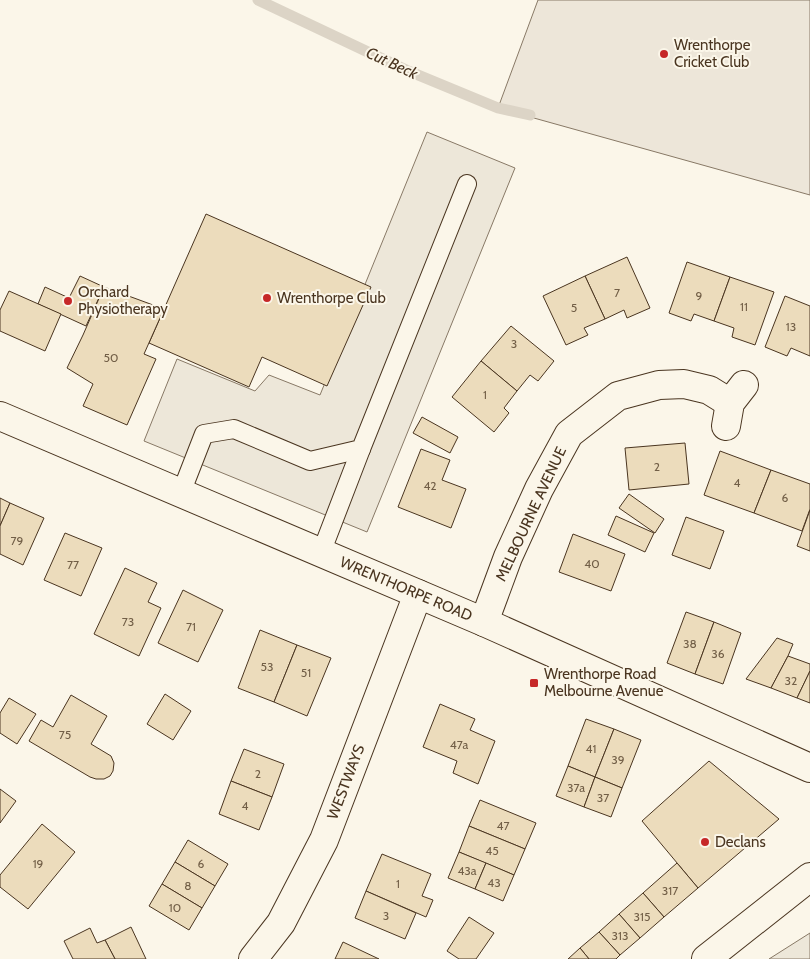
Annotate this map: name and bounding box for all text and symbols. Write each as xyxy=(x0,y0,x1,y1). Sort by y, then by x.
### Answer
place label: Wrenthorpe Cricket Club xyxy=(674,36,751,71)
water label: Cut Beck xyxy=(363,43,422,84)
marker: Wrenthorpe Cricket Club xyxy=(658,48,670,60)
place label: Orchard Physiotherapy xyxy=(78,283,168,318)
house number: 7 xyxy=(614,285,620,300)
house number: 9 xyxy=(696,288,703,303)
place label: Wrenthorpe Club xyxy=(277,289,386,307)
marker: Wrenthorpe Club xyxy=(261,292,273,304)
marker: Orchard Physiotherapy xyxy=(62,295,74,307)
house number: 11 xyxy=(740,299,748,314)
house number: 5 xyxy=(571,300,577,315)
house number: 13 xyxy=(786,319,796,334)
house number: 3 xyxy=(511,336,517,351)
house number: 50 xyxy=(104,350,118,365)
house number: 1 xyxy=(483,387,487,402)
street label: MELBOURNE AVENUE xyxy=(492,444,570,584)
house number: 2 xyxy=(654,459,660,474)
house number: 4 xyxy=(734,475,741,490)
house number: 42 xyxy=(423,478,437,493)
house number: 6 xyxy=(782,490,789,505)
house number: 79 xyxy=(11,533,24,548)
street label: WRENTHORPE ROAD xyxy=(337,553,475,625)
house number: 40 xyxy=(584,556,600,571)
house number: 77 xyxy=(67,557,79,572)
house number: 73 xyxy=(122,614,134,629)
house number: 71 xyxy=(186,619,196,634)
house number: 38 xyxy=(683,636,697,651)
house number: 36 xyxy=(711,646,725,661)
house number: 53 xyxy=(261,659,273,674)
house number: 51 xyxy=(301,665,311,680)
place label: Wrenthorpe Road Melbourne Avenue xyxy=(544,665,664,700)
house number: 32 xyxy=(785,673,797,688)
marker: Wrenthorpe Road Melbourne Avenue xyxy=(528,677,540,689)
house number: 75 xyxy=(59,727,71,742)
house number: 47a xyxy=(450,737,468,752)
house number: 41 xyxy=(586,741,596,756)
street label: WESTWAYS xyxy=(324,742,369,822)
house number: 39 xyxy=(611,752,625,767)
house number: 2 xyxy=(255,766,261,781)
house number: 37a xyxy=(567,780,585,795)
house number: 37 xyxy=(597,790,609,805)
house number: 4 xyxy=(242,798,249,813)
house number: 47 xyxy=(497,818,509,833)
place label: Declans xyxy=(715,833,766,851)
marker: Declans xyxy=(699,836,711,848)
house number: 45 xyxy=(485,843,499,858)
house number: 19 xyxy=(33,856,44,871)
house number: 6 xyxy=(198,856,205,871)
house number: 43a xyxy=(457,863,477,878)
house number: 43 xyxy=(487,875,501,890)
house number: 1 xyxy=(396,876,400,891)
house number: 8 xyxy=(184,878,192,893)
house number: 317 xyxy=(662,883,678,898)
house number: 10 xyxy=(169,900,181,915)
house number: 3 xyxy=(383,908,389,923)
house number: 315 xyxy=(634,909,650,924)
house number: 313 xyxy=(612,928,628,943)

